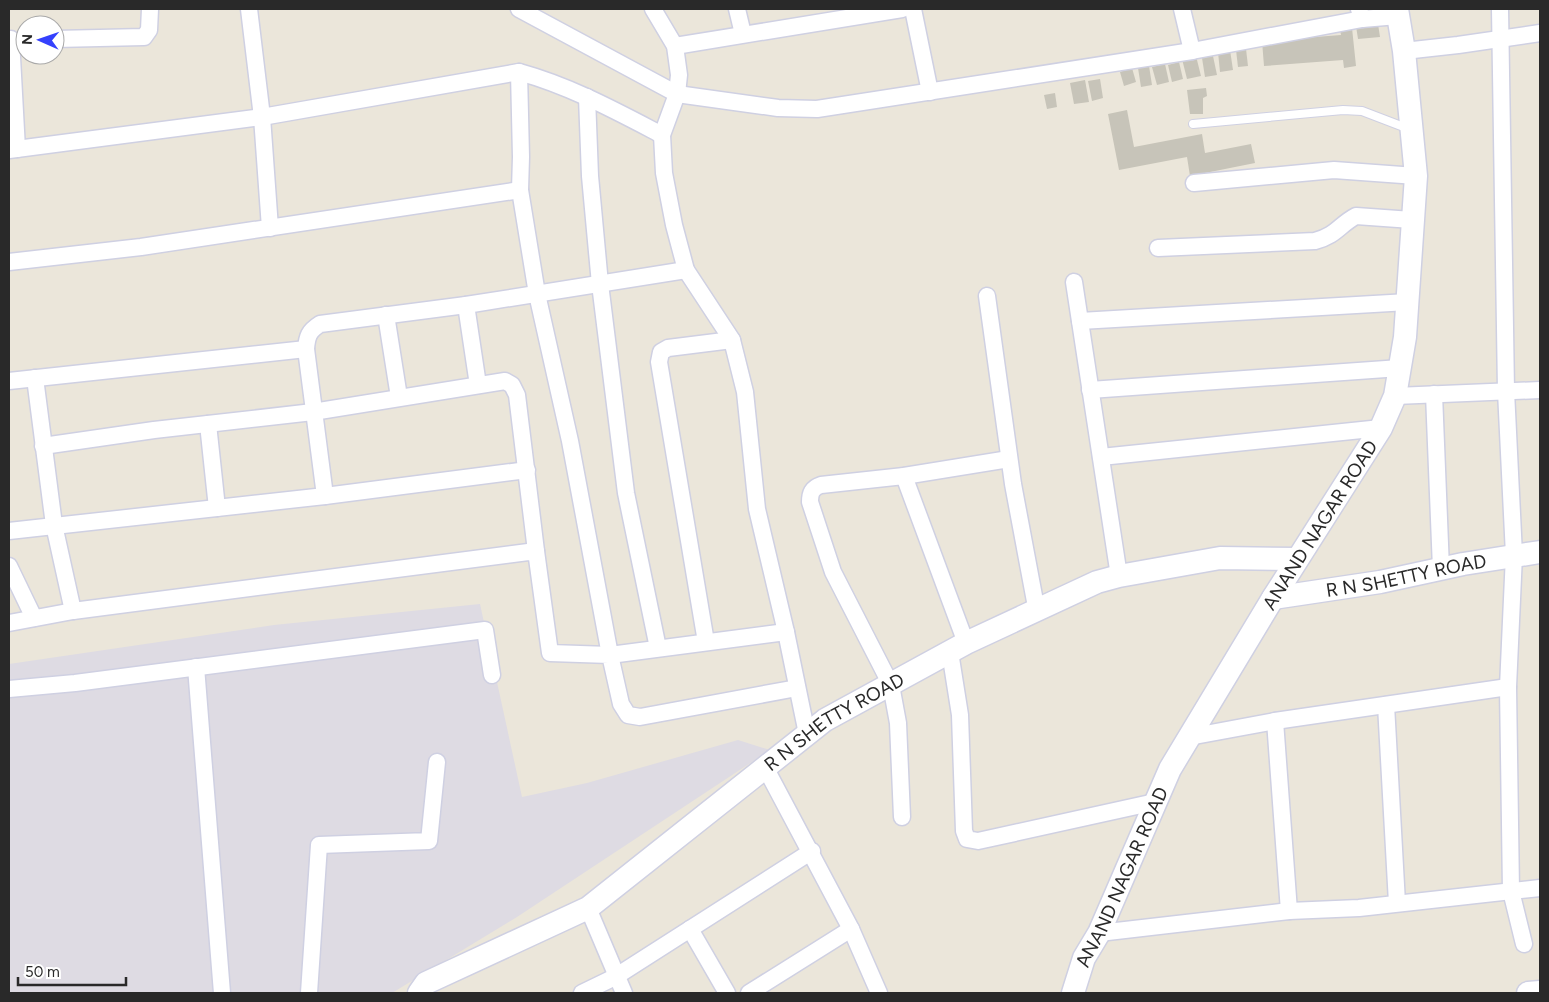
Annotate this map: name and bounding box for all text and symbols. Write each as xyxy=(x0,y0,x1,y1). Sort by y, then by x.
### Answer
north arrow xyxy=(15,15,65,65)
text: N xyxy=(19,34,36,45)
street label: ANAND NAGAR ROAD xyxy=(1257,436,1382,614)
street label: R N SHETTY ROAD xyxy=(1324,549,1488,601)
street label: R N SHETTY ROAD xyxy=(759,668,908,775)
street label: ANAND NAGAR ROAD xyxy=(1070,783,1172,970)
scale bar xyxy=(18,954,125,986)
text: 50 m xyxy=(25,963,60,981)

